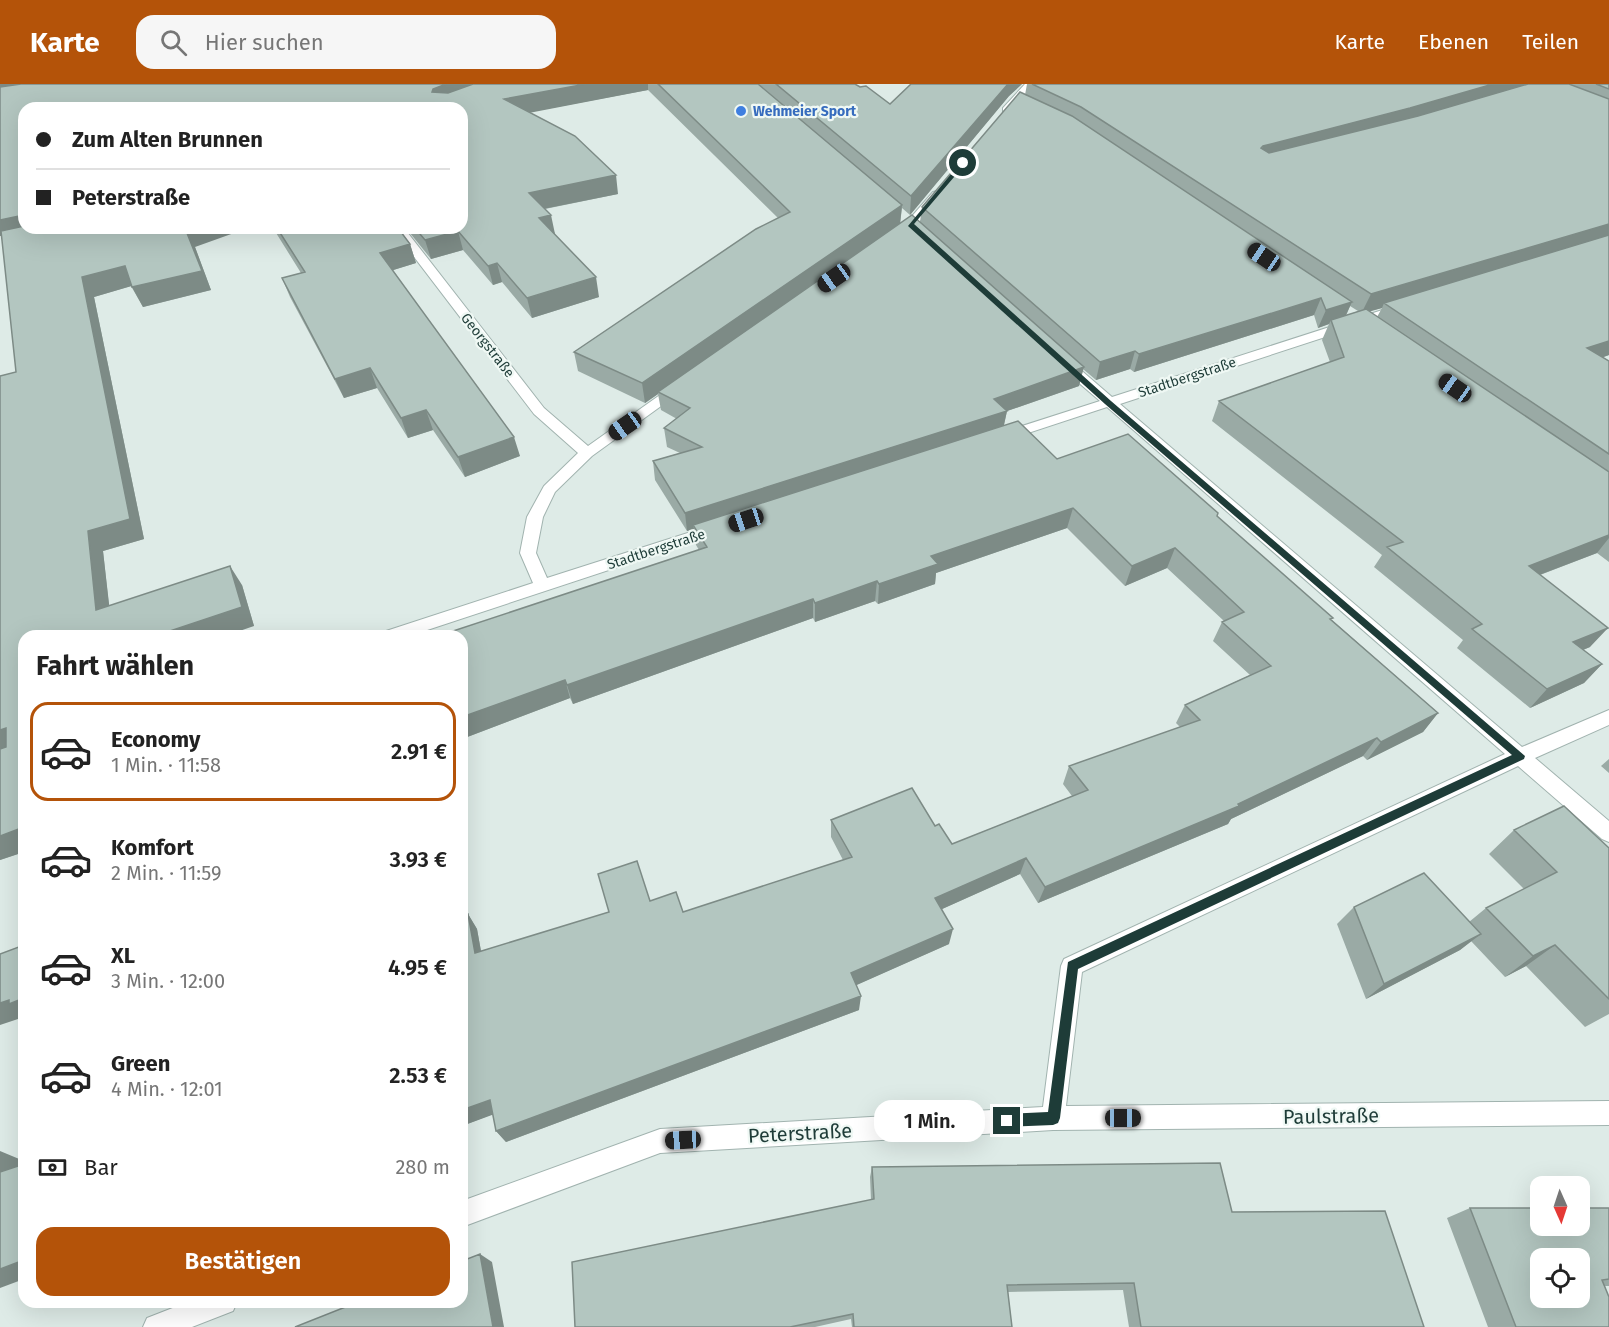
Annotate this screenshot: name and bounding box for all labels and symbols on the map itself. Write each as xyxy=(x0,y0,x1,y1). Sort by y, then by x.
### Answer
place label: Wehmeier Sport xyxy=(753,103,857,120)
marker: Wehmeier Sport xyxy=(734,104,748,118)
route start xyxy=(949,149,976,176)
car xyxy=(1244,239,1284,275)
car xyxy=(814,260,854,296)
street label: Georgstraße xyxy=(457,310,518,381)
street label: Stadtbergstraße xyxy=(1136,354,1238,401)
car xyxy=(1435,370,1475,406)
car xyxy=(605,408,645,444)
car xyxy=(726,506,766,534)
street label: Stadtbergstraße xyxy=(605,526,707,573)
callout: 1 Min. xyxy=(875,1100,986,1142)
street label: Paulstraße xyxy=(1283,1103,1379,1129)
route end xyxy=(993,1107,1020,1134)
car xyxy=(1105,1109,1141,1127)
street label: Peterstraße xyxy=(747,1118,853,1148)
car xyxy=(665,1130,701,1150)
north arrow xyxy=(1530,1176,1590,1236)

